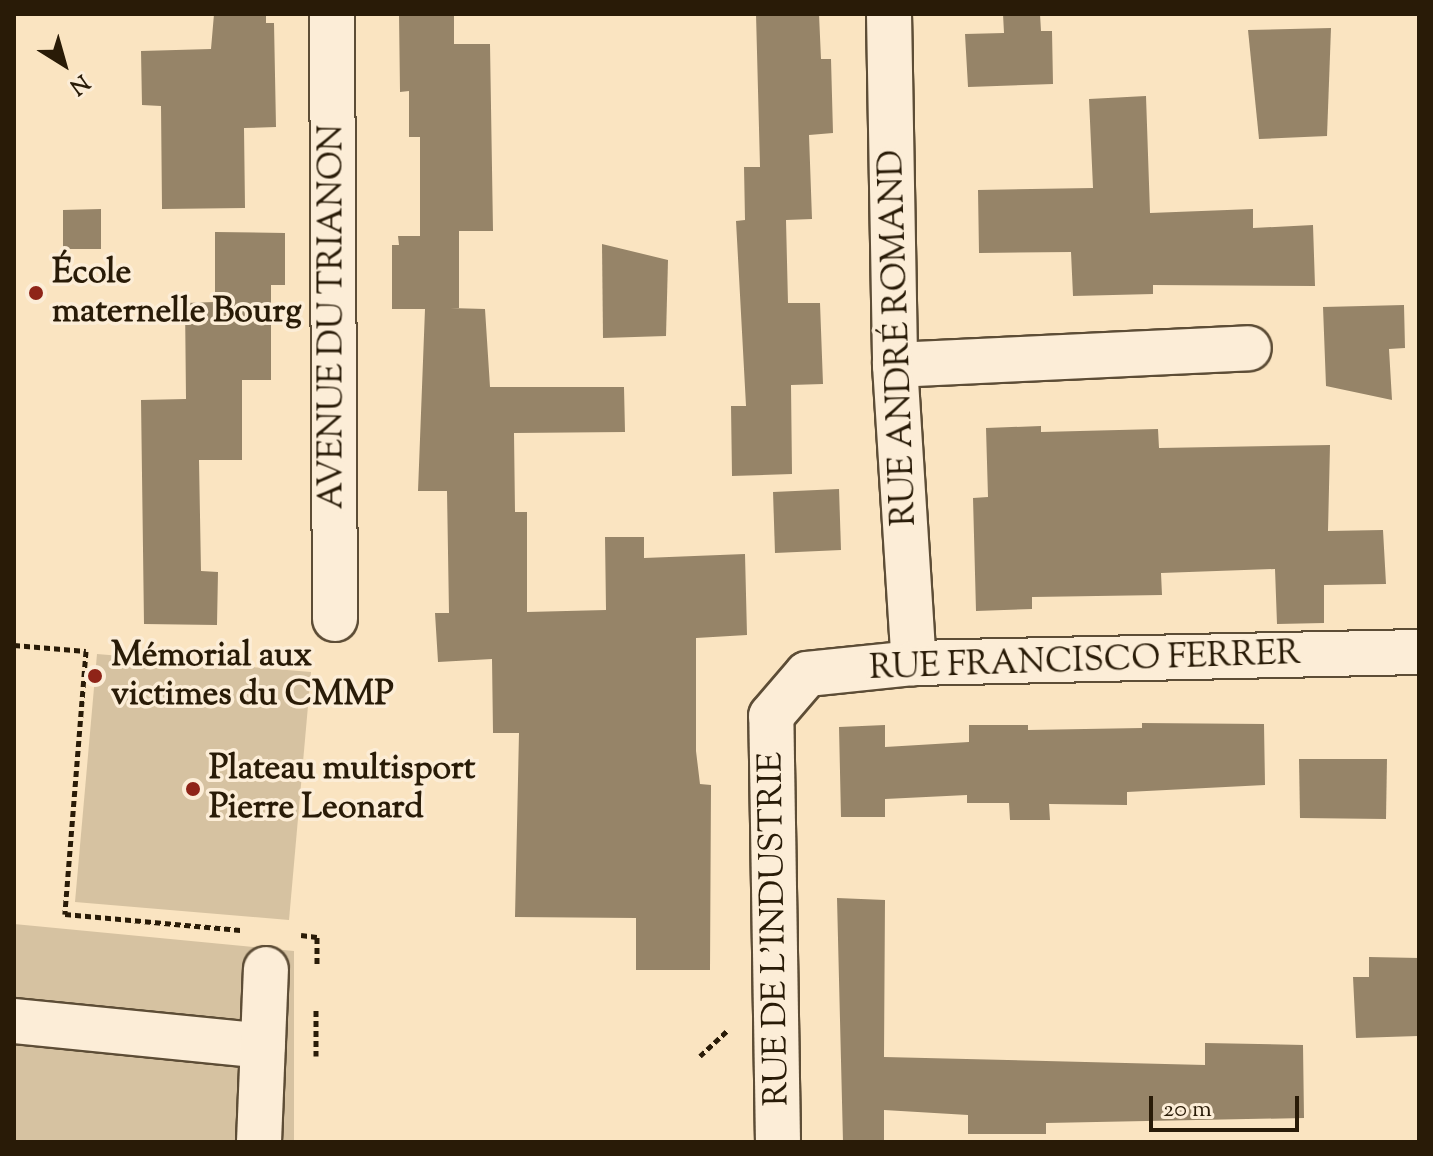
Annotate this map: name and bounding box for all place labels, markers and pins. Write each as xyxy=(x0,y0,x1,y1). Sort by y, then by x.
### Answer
place label: École maternelle Bourg xyxy=(52,253,302,332)
marker: École maternelle Bourg xyxy=(27,284,45,302)
place label: Mémorial aux victimes du CMMP xyxy=(111,636,394,716)
marker: Mémorial aux victimes du CMMP xyxy=(86,667,104,685)
place label: Plateau multisport Pierre Leonard xyxy=(209,749,475,828)
marker: Plateau multisport Pierre Leonard xyxy=(184,780,202,798)

